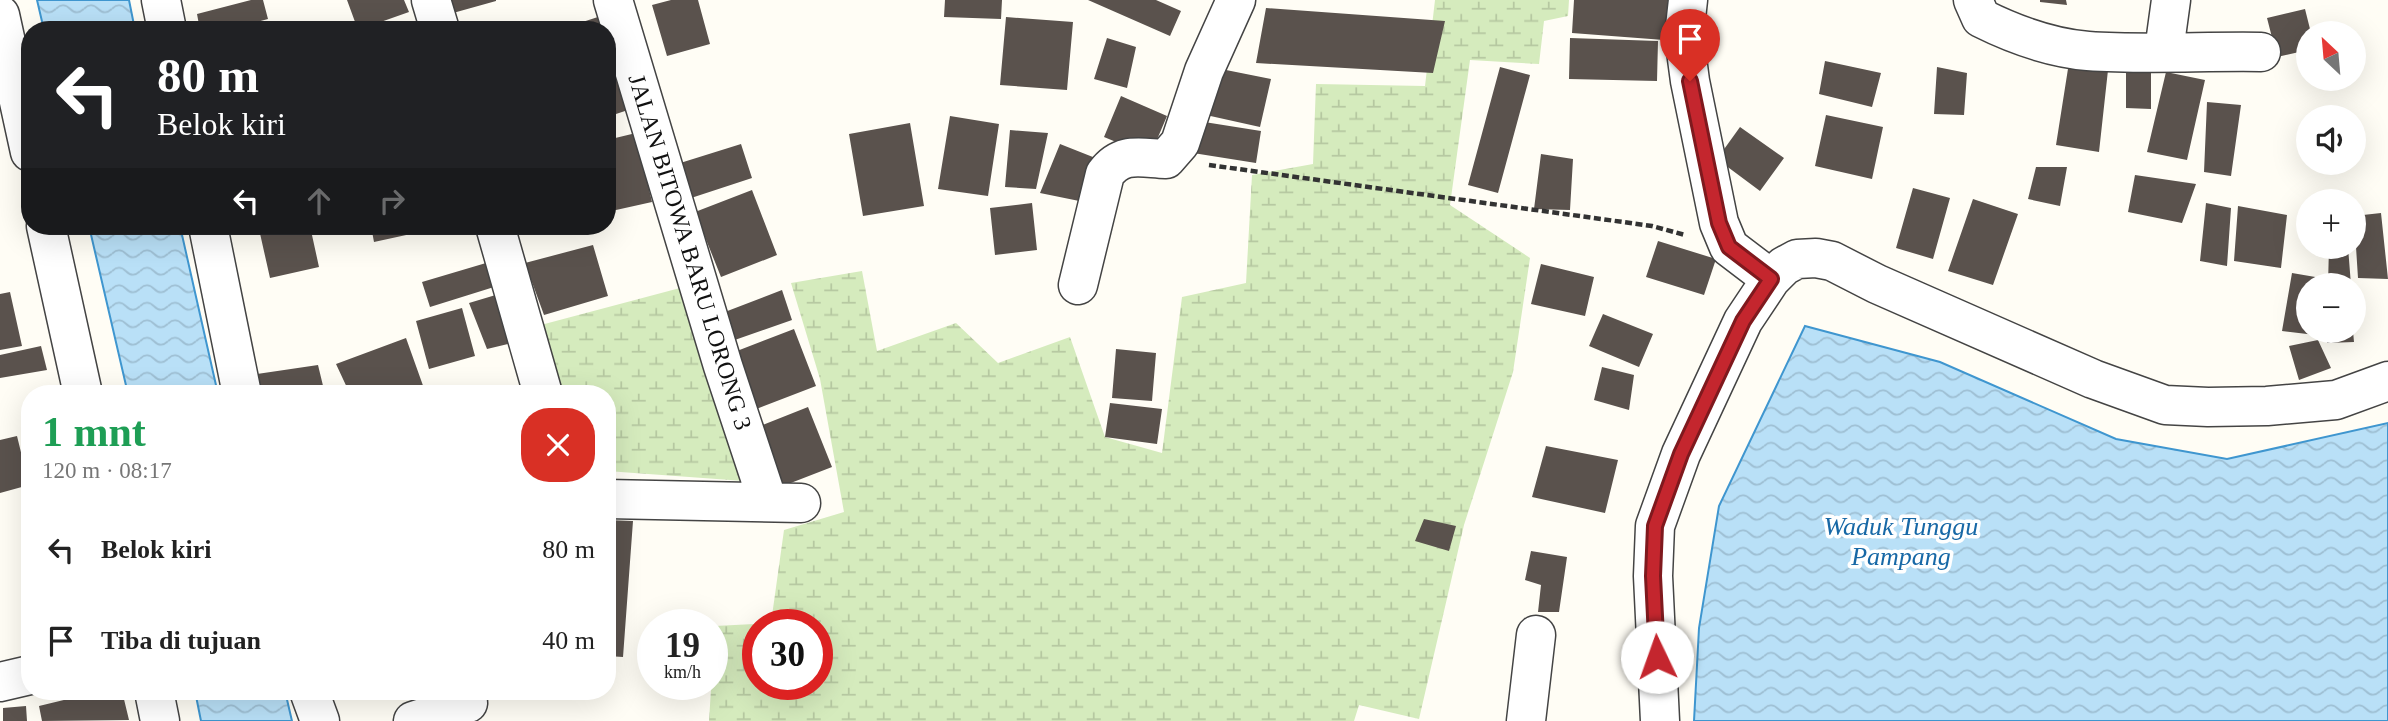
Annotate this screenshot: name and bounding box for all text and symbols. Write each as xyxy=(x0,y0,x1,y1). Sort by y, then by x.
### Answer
pin xyxy=(1660,9,1720,81)
icon: arrive xyxy=(1671,20,1709,58)
north arrow xyxy=(2296,21,2366,91)
map controls xyxy=(2296,21,2366,343)
text: 80 m xyxy=(157,48,259,103)
icon: left xyxy=(42,49,133,140)
street label: JALAN BITOWA BARU LORONG 3 xyxy=(623,71,757,433)
button: sound xyxy=(2296,105,2366,175)
text: Belok kiri xyxy=(157,106,286,142)
icon: left xyxy=(227,182,265,220)
icon: ahead xyxy=(300,182,338,220)
icon: right xyxy=(373,182,411,220)
button: + xyxy=(2296,189,2366,259)
button: − xyxy=(2296,273,2366,343)
button: close xyxy=(521,408,595,482)
text: 1 mnt xyxy=(42,409,146,455)
text: 120 m · 08:17 xyxy=(42,458,172,483)
water label: Waduk Tunggu Pampang xyxy=(1824,512,1978,571)
icon: left xyxy=(42,531,80,569)
text: Belok kiri xyxy=(101,535,212,564)
text: 80 m xyxy=(542,535,595,564)
speed limit sign: 30 xyxy=(742,609,833,700)
position arrow xyxy=(1620,620,1694,694)
icon: arrive xyxy=(42,622,80,660)
text: Tiba di tujuan xyxy=(101,626,261,655)
text: 40 m xyxy=(542,626,595,655)
text: 19 xyxy=(665,626,700,665)
text: km/h xyxy=(664,662,701,682)

